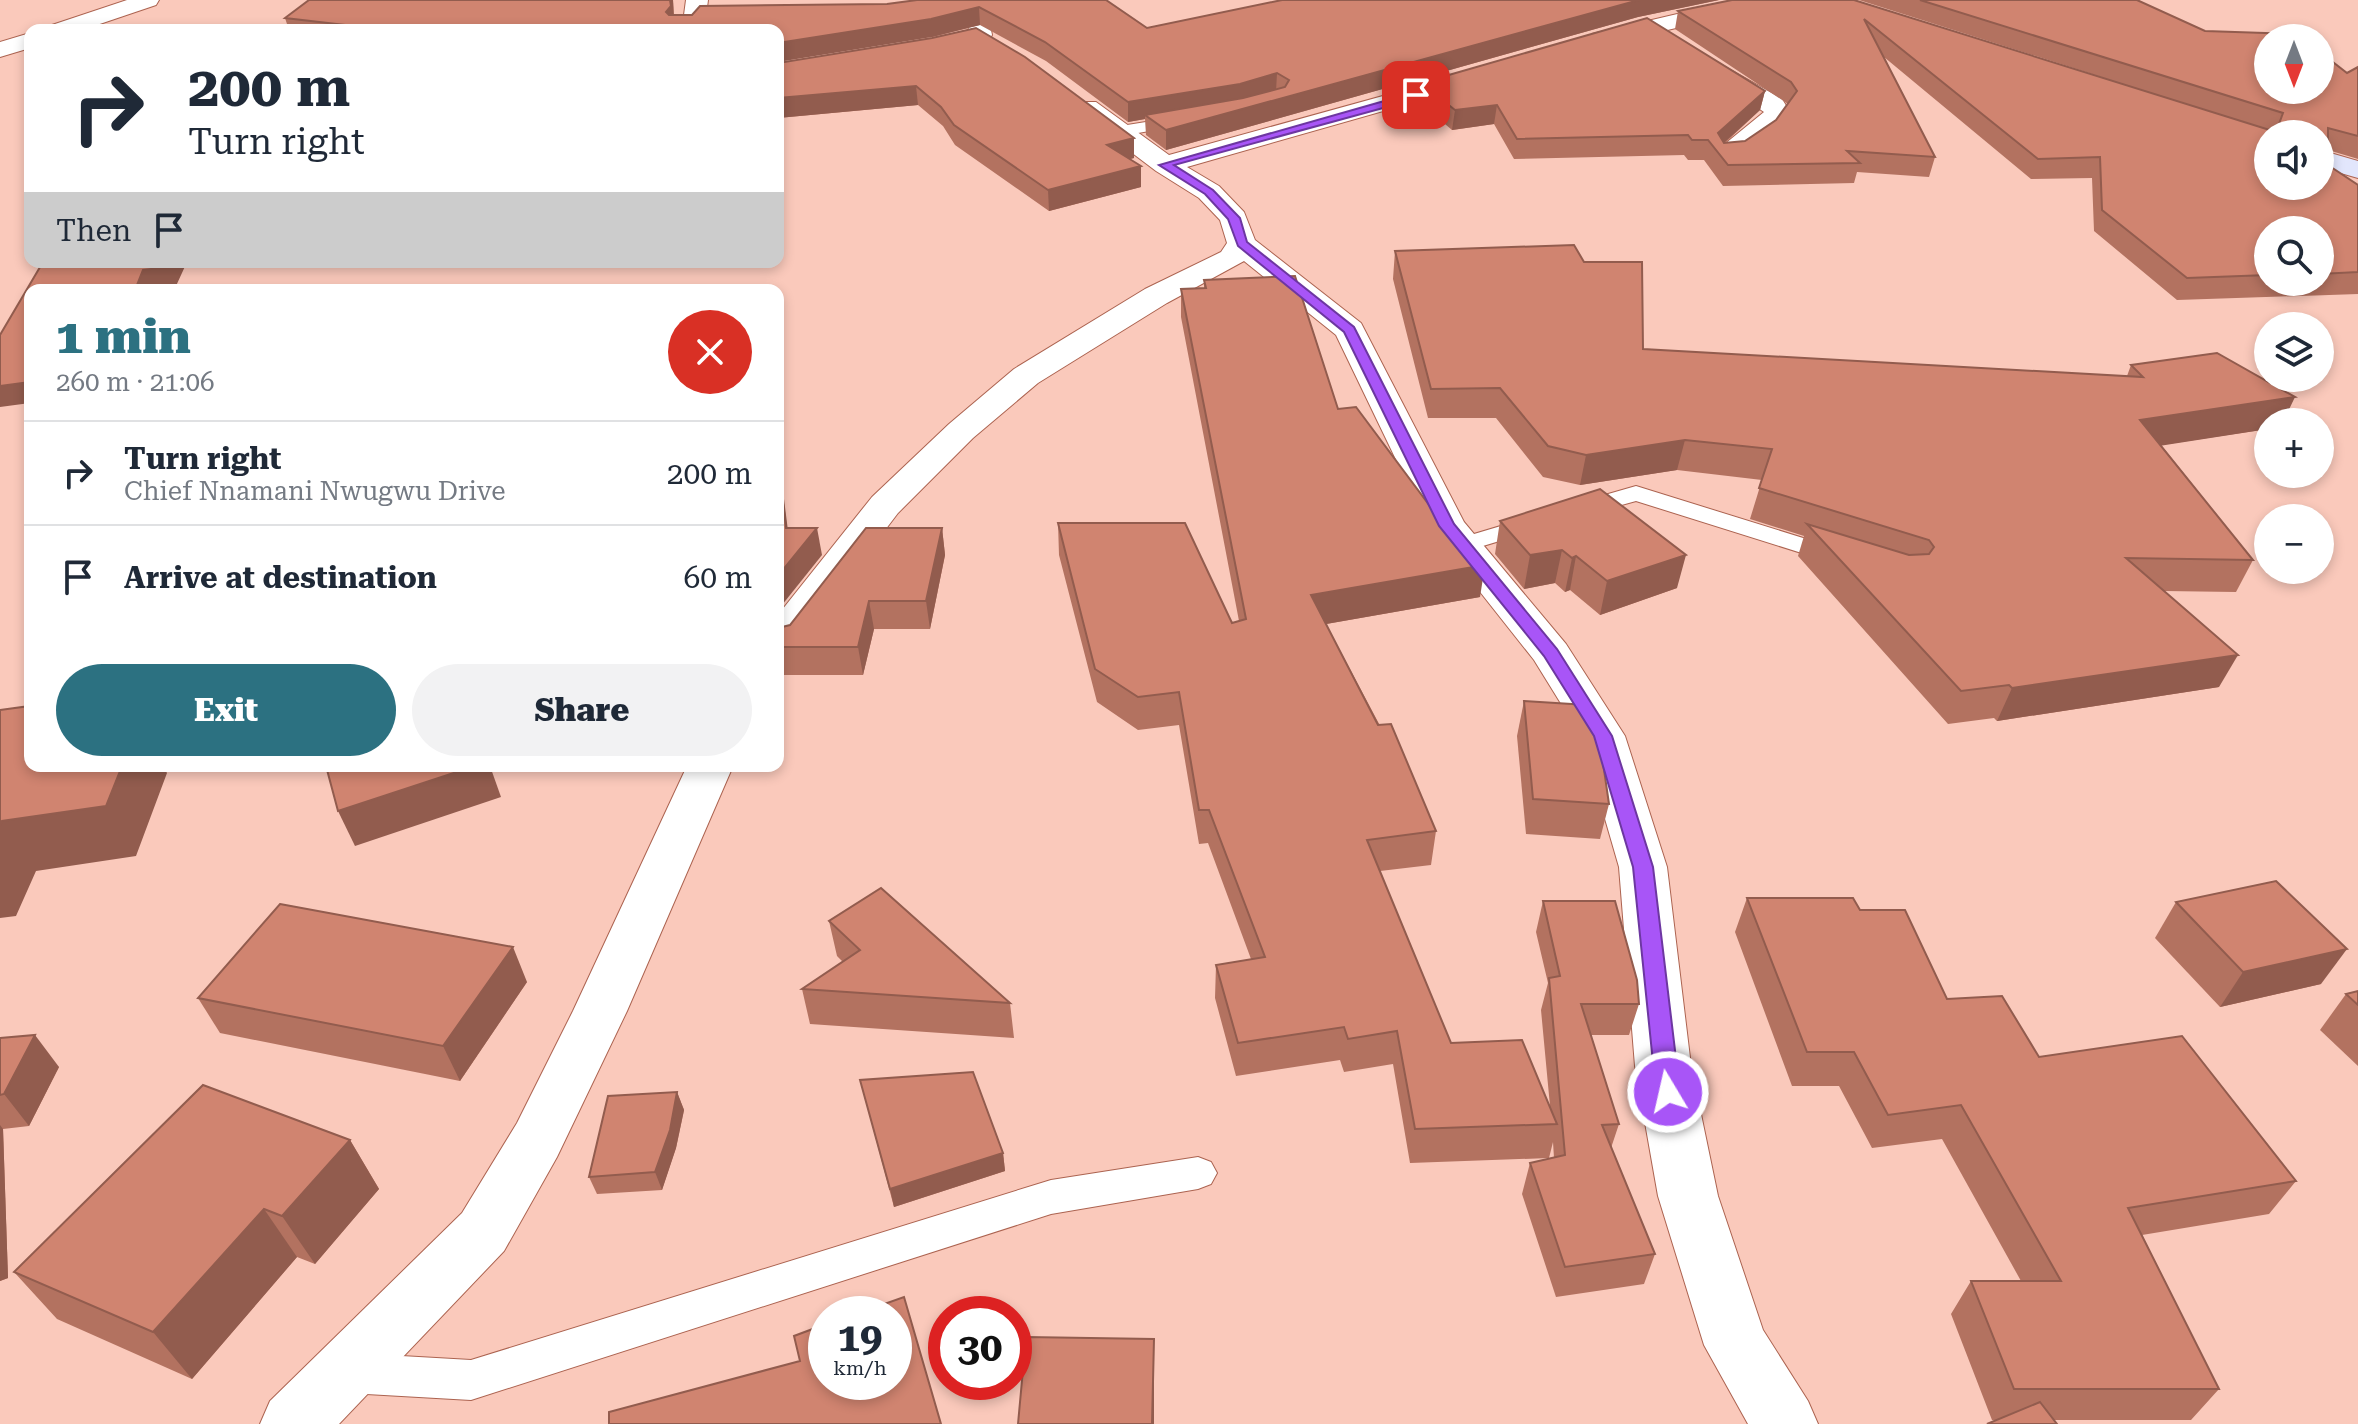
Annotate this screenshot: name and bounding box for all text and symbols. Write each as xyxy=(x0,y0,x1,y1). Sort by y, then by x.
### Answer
north arrow xyxy=(2254,24,2334,104)
map controls xyxy=(2254,24,2334,584)
text: 200 m xyxy=(188,54,350,120)
icon: right xyxy=(56,56,160,160)
pin xyxy=(1382,61,1450,129)
icon: arrive xyxy=(1394,73,1438,117)
button: sound xyxy=(2254,120,2334,200)
text: Turn right xyxy=(188,121,365,163)
icon: arrive xyxy=(147,208,191,252)
text: Then xyxy=(56,213,131,248)
button: search xyxy=(2254,216,2334,296)
text: 1 min xyxy=(56,309,191,365)
button: close xyxy=(668,310,752,394)
button: layers xyxy=(2254,312,2334,392)
text: 260 m · 21:06 xyxy=(56,367,215,397)
button: + xyxy=(2254,408,2334,488)
text: Turn right xyxy=(124,441,281,476)
icon: right xyxy=(56,451,100,495)
text: 200 m xyxy=(667,456,752,491)
text: Chief Nnamani Nwugwu Drive xyxy=(124,476,506,506)
button: − xyxy=(2254,504,2334,584)
icon: arrive xyxy=(56,555,100,599)
text: Arrive at destination xyxy=(124,560,437,595)
text: 60 m xyxy=(683,560,752,595)
button: Exit xyxy=(56,664,396,756)
button: Share xyxy=(412,664,752,756)
position arrow xyxy=(1626,1050,1710,1134)
speed limit sign: 30 xyxy=(928,1296,1032,1400)
text: 19 xyxy=(838,1314,882,1361)
text: km/h xyxy=(833,1356,887,1380)

